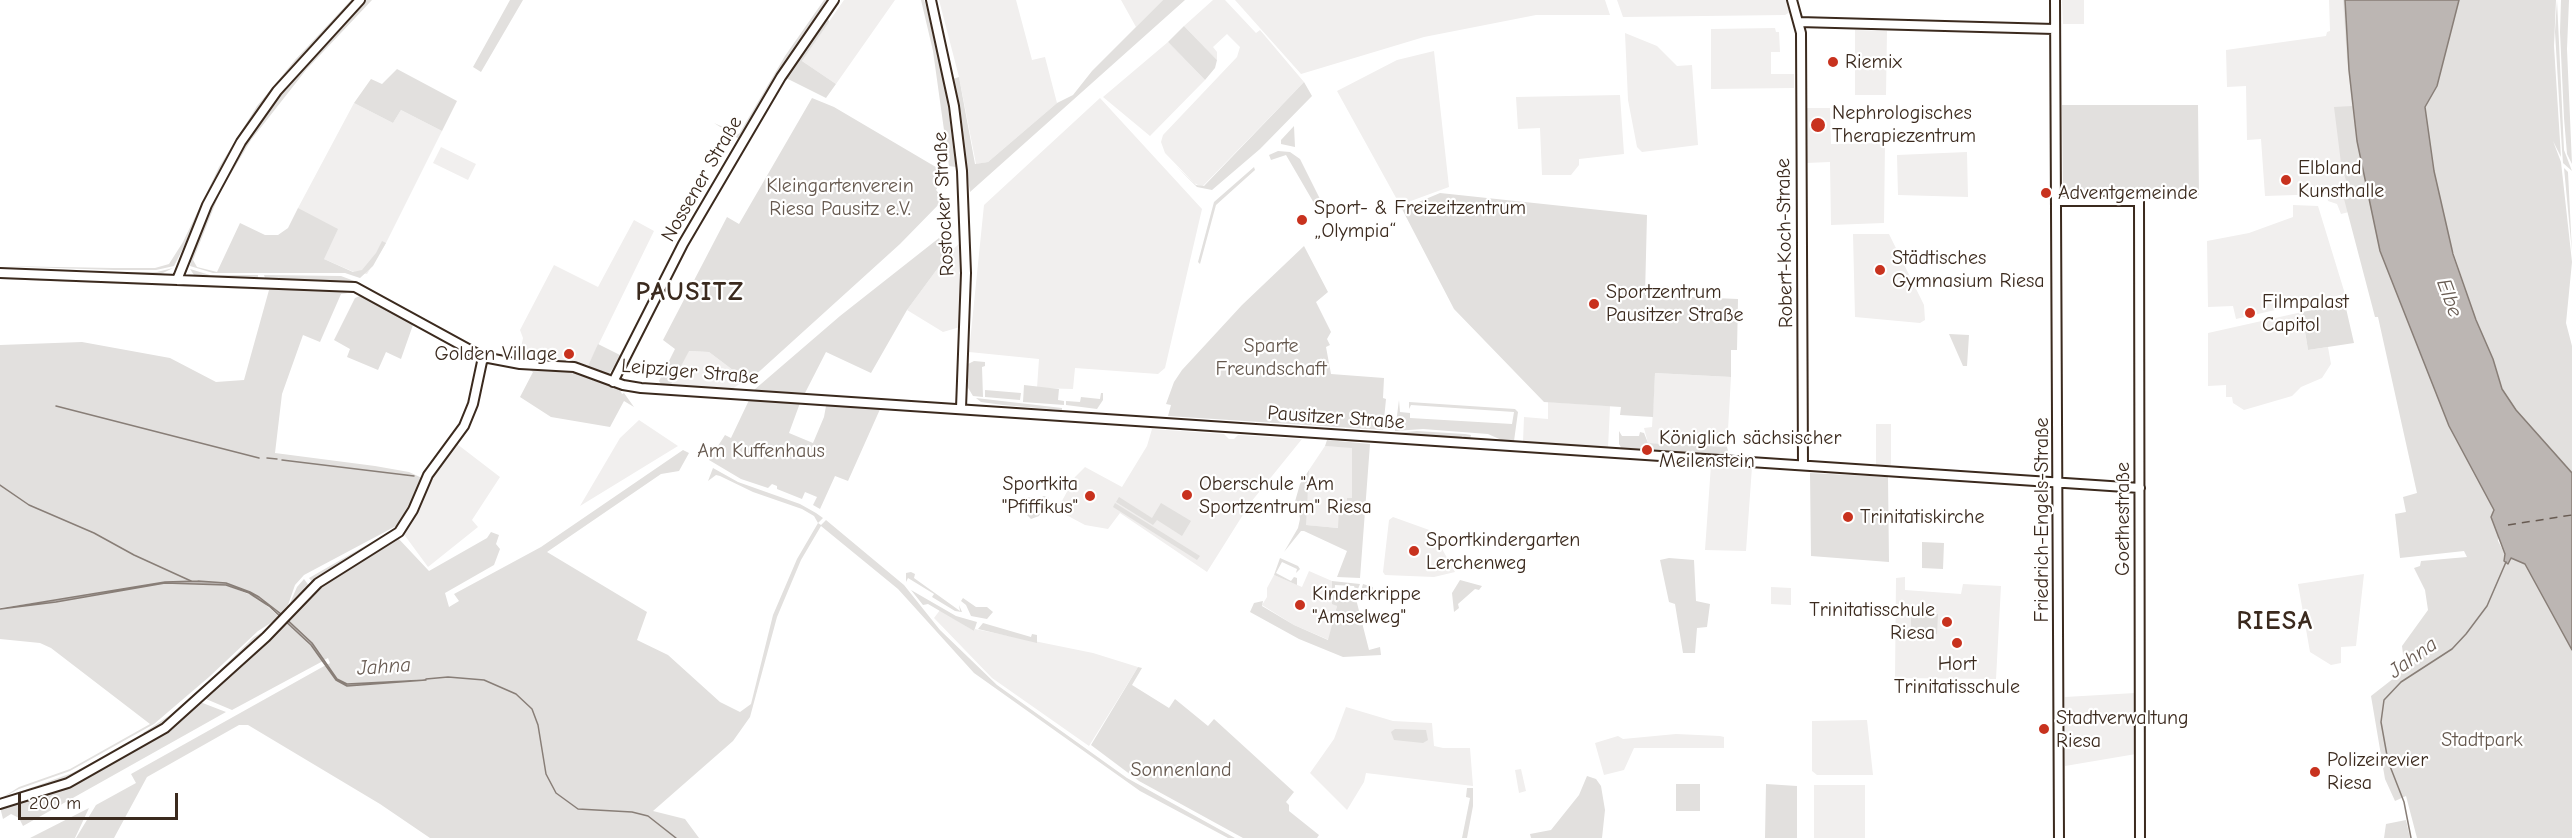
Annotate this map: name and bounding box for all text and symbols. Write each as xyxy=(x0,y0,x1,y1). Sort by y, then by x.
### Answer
place label: Riemix xyxy=(1845,50,1902,74)
marker: Riemix xyxy=(1826,55,1840,69)
place label: Nephrologisches Therapiezentrum xyxy=(1832,101,1976,148)
street label: Nossener Straße xyxy=(656,112,748,246)
marker: Nephrologisches Therapiezentrum xyxy=(1809,116,1827,134)
street label: Rostocker Straße xyxy=(928,131,960,277)
place label: Elbland Kunsthalle xyxy=(2298,156,2384,203)
street label: Robert-Koch-Straße xyxy=(1772,158,1798,328)
marker: Elbland Kunsthalle xyxy=(2279,173,2293,187)
park label: Kleingartenverein Riesa Pausitz e.V. xyxy=(766,174,914,221)
place label: Adventgemeinde xyxy=(2058,181,2198,205)
marker: Adventgemeinde xyxy=(2039,186,2053,200)
place label: Sport- & Freizeitzentrum „Olympia“ xyxy=(1314,196,1526,243)
marker: Sport- & Freizeitzentrum „Olympia“ xyxy=(1295,213,1309,227)
place label: Städtisches Gymnasium Riesa xyxy=(1892,246,2045,293)
marker: Städtisches Gymnasium Riesa xyxy=(1873,263,1887,277)
water label: Elbe xyxy=(2430,275,2468,321)
district label: PAUSITZ xyxy=(636,277,744,309)
place label: Sportzentrum Pausitzer Straße xyxy=(1606,280,1744,327)
place label: Filmpalast Capitol xyxy=(2262,290,2349,337)
marker: Sportzentrum Pausitzer Straße xyxy=(1587,297,1601,311)
marker: Filmpalast Capitol xyxy=(2243,306,2257,320)
park label: Sparte Freundschaft xyxy=(1215,334,1327,381)
place label: Golden Village xyxy=(434,342,557,366)
marker: Golden Village xyxy=(562,347,576,361)
street label: Leipziger Straße xyxy=(620,354,760,390)
street label: Pausitzer Straße xyxy=(1267,401,1405,435)
street label: Friedrich-Engels-Straße xyxy=(2030,417,2054,623)
place label: Königlich sächsischer Meilenstein xyxy=(1659,426,1841,473)
park label: Am Kuffenhaus xyxy=(697,439,825,463)
marker: Königlich sächsischer Meilenstein xyxy=(1640,443,1654,457)
street label: Goethestraße xyxy=(2111,462,2135,576)
place label: Sportkita "Pfiffikus" xyxy=(1002,472,1078,519)
place label: Oberschule "Am Sportzentrum" Riesa xyxy=(1199,472,1372,519)
marker: Oberschule "Am Sportzentrum" Riesa xyxy=(1180,488,1194,502)
marker: Sportkita "Pfiffikus" xyxy=(1083,489,1097,503)
place label: Trinitatiskirche xyxy=(1860,505,1984,529)
marker: Trinitatiskirche xyxy=(1841,510,1855,524)
place label: Sportkindergarten Lerchenweg xyxy=(1426,528,1580,575)
marker: Sportkindergarten Lerchenweg xyxy=(1407,544,1421,558)
place label: Kinderkrippe "Amselweg" xyxy=(1312,582,1421,629)
marker: Kinderkrippe "Amselweg" xyxy=(1293,598,1307,612)
place label: Trinitatisschule Riesa xyxy=(1809,598,1935,645)
district label: RIESA xyxy=(2236,606,2314,638)
marker: Trinitatisschule Riesa xyxy=(1940,615,1954,629)
water label: Jahna xyxy=(2384,632,2442,684)
marker: Hort Trinitatisschule xyxy=(1950,636,1964,650)
place label: Hort Trinitatisschule xyxy=(1894,652,2020,699)
water label: Jahna xyxy=(356,653,412,681)
place label: Stadtverwaltung Riesa xyxy=(2056,706,2189,753)
marker: Stadtverwaltung Riesa xyxy=(2037,722,2051,736)
park label: Stadtpark xyxy=(2441,728,2523,752)
place label: Polizeirevier Riesa xyxy=(2327,748,2428,795)
park label: Sonnenland xyxy=(1130,758,1232,782)
marker: Polizeirevier Riesa xyxy=(2308,765,2322,779)
scale bar xyxy=(21,781,182,819)
text: 200 m xyxy=(29,793,81,814)

